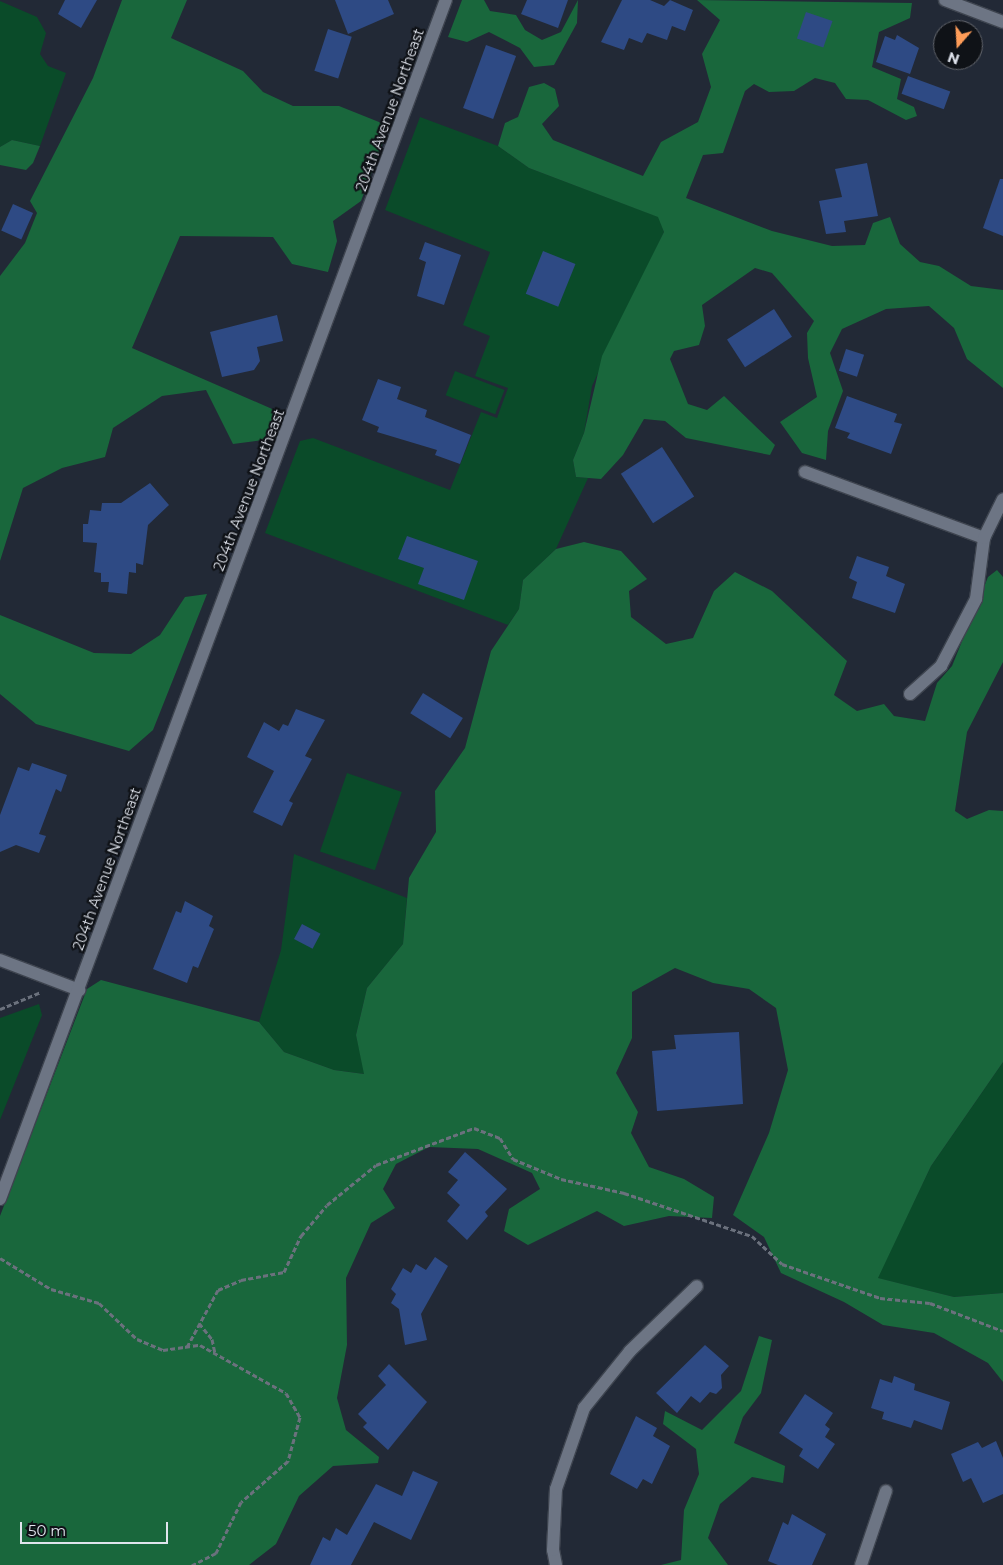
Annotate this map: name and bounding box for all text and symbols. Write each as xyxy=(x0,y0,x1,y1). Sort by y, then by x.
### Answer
north arrow xyxy=(933,20,983,70)
street label: 204th Avenue Northeast xyxy=(353,26,427,194)
text: N xyxy=(945,48,962,69)
street label: 204th Avenue Northeast xyxy=(210,407,288,573)
street label: 204th Avenue Northeast xyxy=(70,785,144,953)
scale bar xyxy=(22,1512,170,1544)
text: 50 m xyxy=(28,1521,66,1540)

